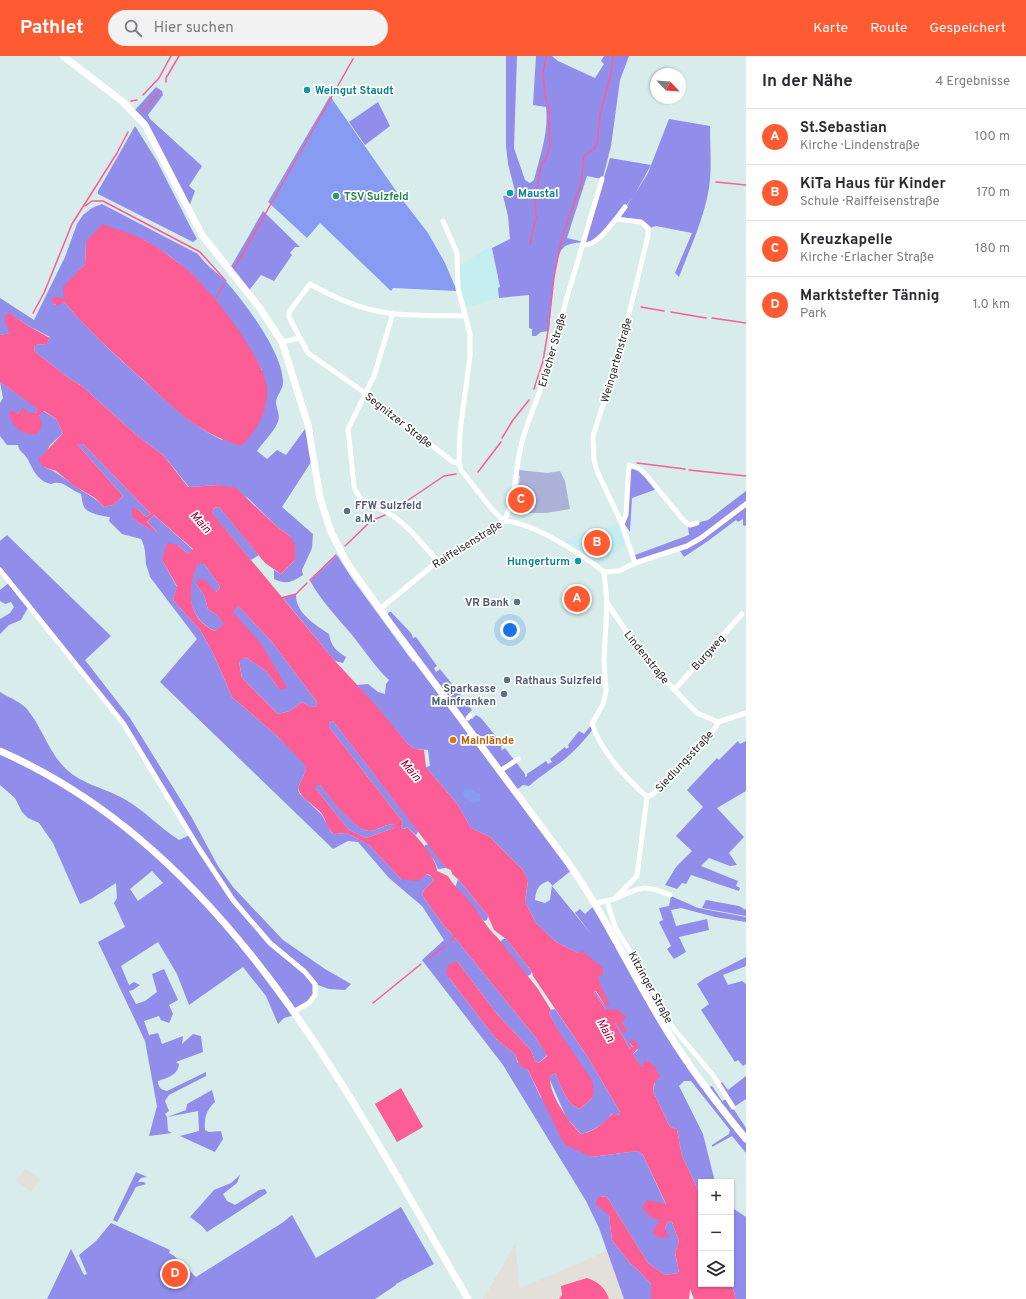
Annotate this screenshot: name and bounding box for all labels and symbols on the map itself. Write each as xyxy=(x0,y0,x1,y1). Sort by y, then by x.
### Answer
north arrow xyxy=(650,68,686,104)
place label: Weingut Staudt xyxy=(315,84,394,98)
marker: Weingut Staudt xyxy=(302,85,312,95)
place label: Maustal xyxy=(518,187,558,201)
marker: Maustal xyxy=(505,188,515,198)
place label: TSV Sulzfeld xyxy=(344,190,409,204)
marker: TSV Sulzfeld xyxy=(331,191,341,201)
street label: Erlacher Straße xyxy=(536,312,570,389)
street label: Weingartenstraße xyxy=(598,316,636,404)
street label: Segnitzer Straße xyxy=(362,390,435,452)
pin: C xyxy=(508,485,534,515)
place label: FFW Sulzfeld a.M. xyxy=(355,499,422,526)
marker: FFW Sulzfeld a.M. xyxy=(342,506,352,516)
water label: Main xyxy=(186,508,215,537)
street label: Raiffeisenstraße xyxy=(430,518,505,572)
pin: B xyxy=(584,528,610,558)
place label: Hungerturm xyxy=(507,555,570,569)
marker: Hungerturm xyxy=(573,556,583,566)
pin: A xyxy=(564,584,590,614)
place label: VR Bank xyxy=(465,596,509,610)
marker: VR Bank xyxy=(512,597,522,607)
your location xyxy=(500,620,520,640)
street label: Lindenstraße xyxy=(621,628,672,687)
street label: Burgweg xyxy=(689,632,729,674)
place label: Rathaus Sulzfeld xyxy=(515,674,602,688)
marker: Rathaus Sulzfeld xyxy=(502,675,512,685)
place label: Sparkasse Mainfranken xyxy=(432,682,496,709)
marker: Sparkasse Mainfranken xyxy=(499,689,509,699)
street label: Siedlungsstraße xyxy=(653,728,717,795)
place label: Mainlände xyxy=(461,734,514,748)
marker: Mainlände xyxy=(448,735,458,745)
water label: Main xyxy=(396,756,425,786)
street label: Kitzinger Straße xyxy=(625,949,676,1026)
water label: Main xyxy=(592,1016,618,1046)
pin: D xyxy=(162,1259,188,1289)

